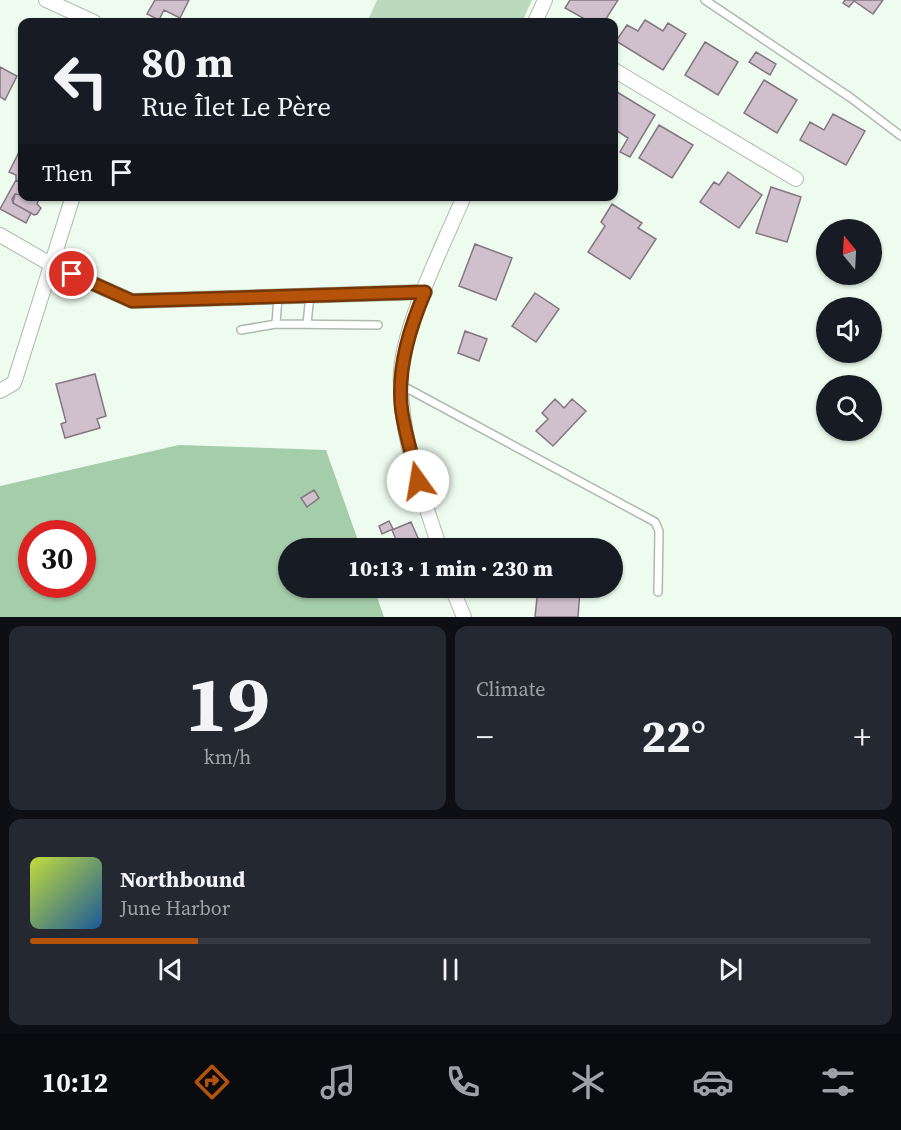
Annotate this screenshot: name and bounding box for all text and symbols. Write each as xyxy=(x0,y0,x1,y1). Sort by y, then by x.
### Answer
text: 80 m xyxy=(141,33,234,91)
icon: left xyxy=(42,42,120,120)
text: Rue Îlet Le Père xyxy=(141,88,331,125)
icon: arrive xyxy=(105,156,138,189)
text: Then xyxy=(42,158,93,188)
north arrow xyxy=(816,219,882,285)
map controls xyxy=(816,219,882,441)
pin xyxy=(46,248,97,299)
icon: arrive xyxy=(55,257,88,290)
button: sound xyxy=(816,297,882,363)
button: search xyxy=(816,375,882,441)
position arrow xyxy=(386,449,450,513)
speed limit sign: 30 xyxy=(18,520,96,598)
text: 10:13 · 1 min · 230 m xyxy=(348,553,553,583)
text: 19 xyxy=(185,650,270,757)
text: Climate xyxy=(476,675,545,703)
text: 22° xyxy=(641,705,706,767)
text: − xyxy=(476,714,494,759)
text: + xyxy=(853,714,871,759)
text: km/h xyxy=(204,743,251,771)
text: Northbound xyxy=(120,864,245,894)
text: June Harbor xyxy=(120,894,230,922)
icon: previous xyxy=(154,953,187,986)
icon: pause xyxy=(434,953,467,986)
icon: next xyxy=(714,953,747,986)
icon: directions xyxy=(191,1061,233,1103)
icon: music xyxy=(317,1061,359,1103)
icon: phone xyxy=(442,1061,484,1103)
icon: climate xyxy=(567,1061,609,1103)
icon: car xyxy=(692,1061,734,1103)
icon: filters xyxy=(817,1061,859,1103)
text: 10:12 xyxy=(42,1064,108,1101)

